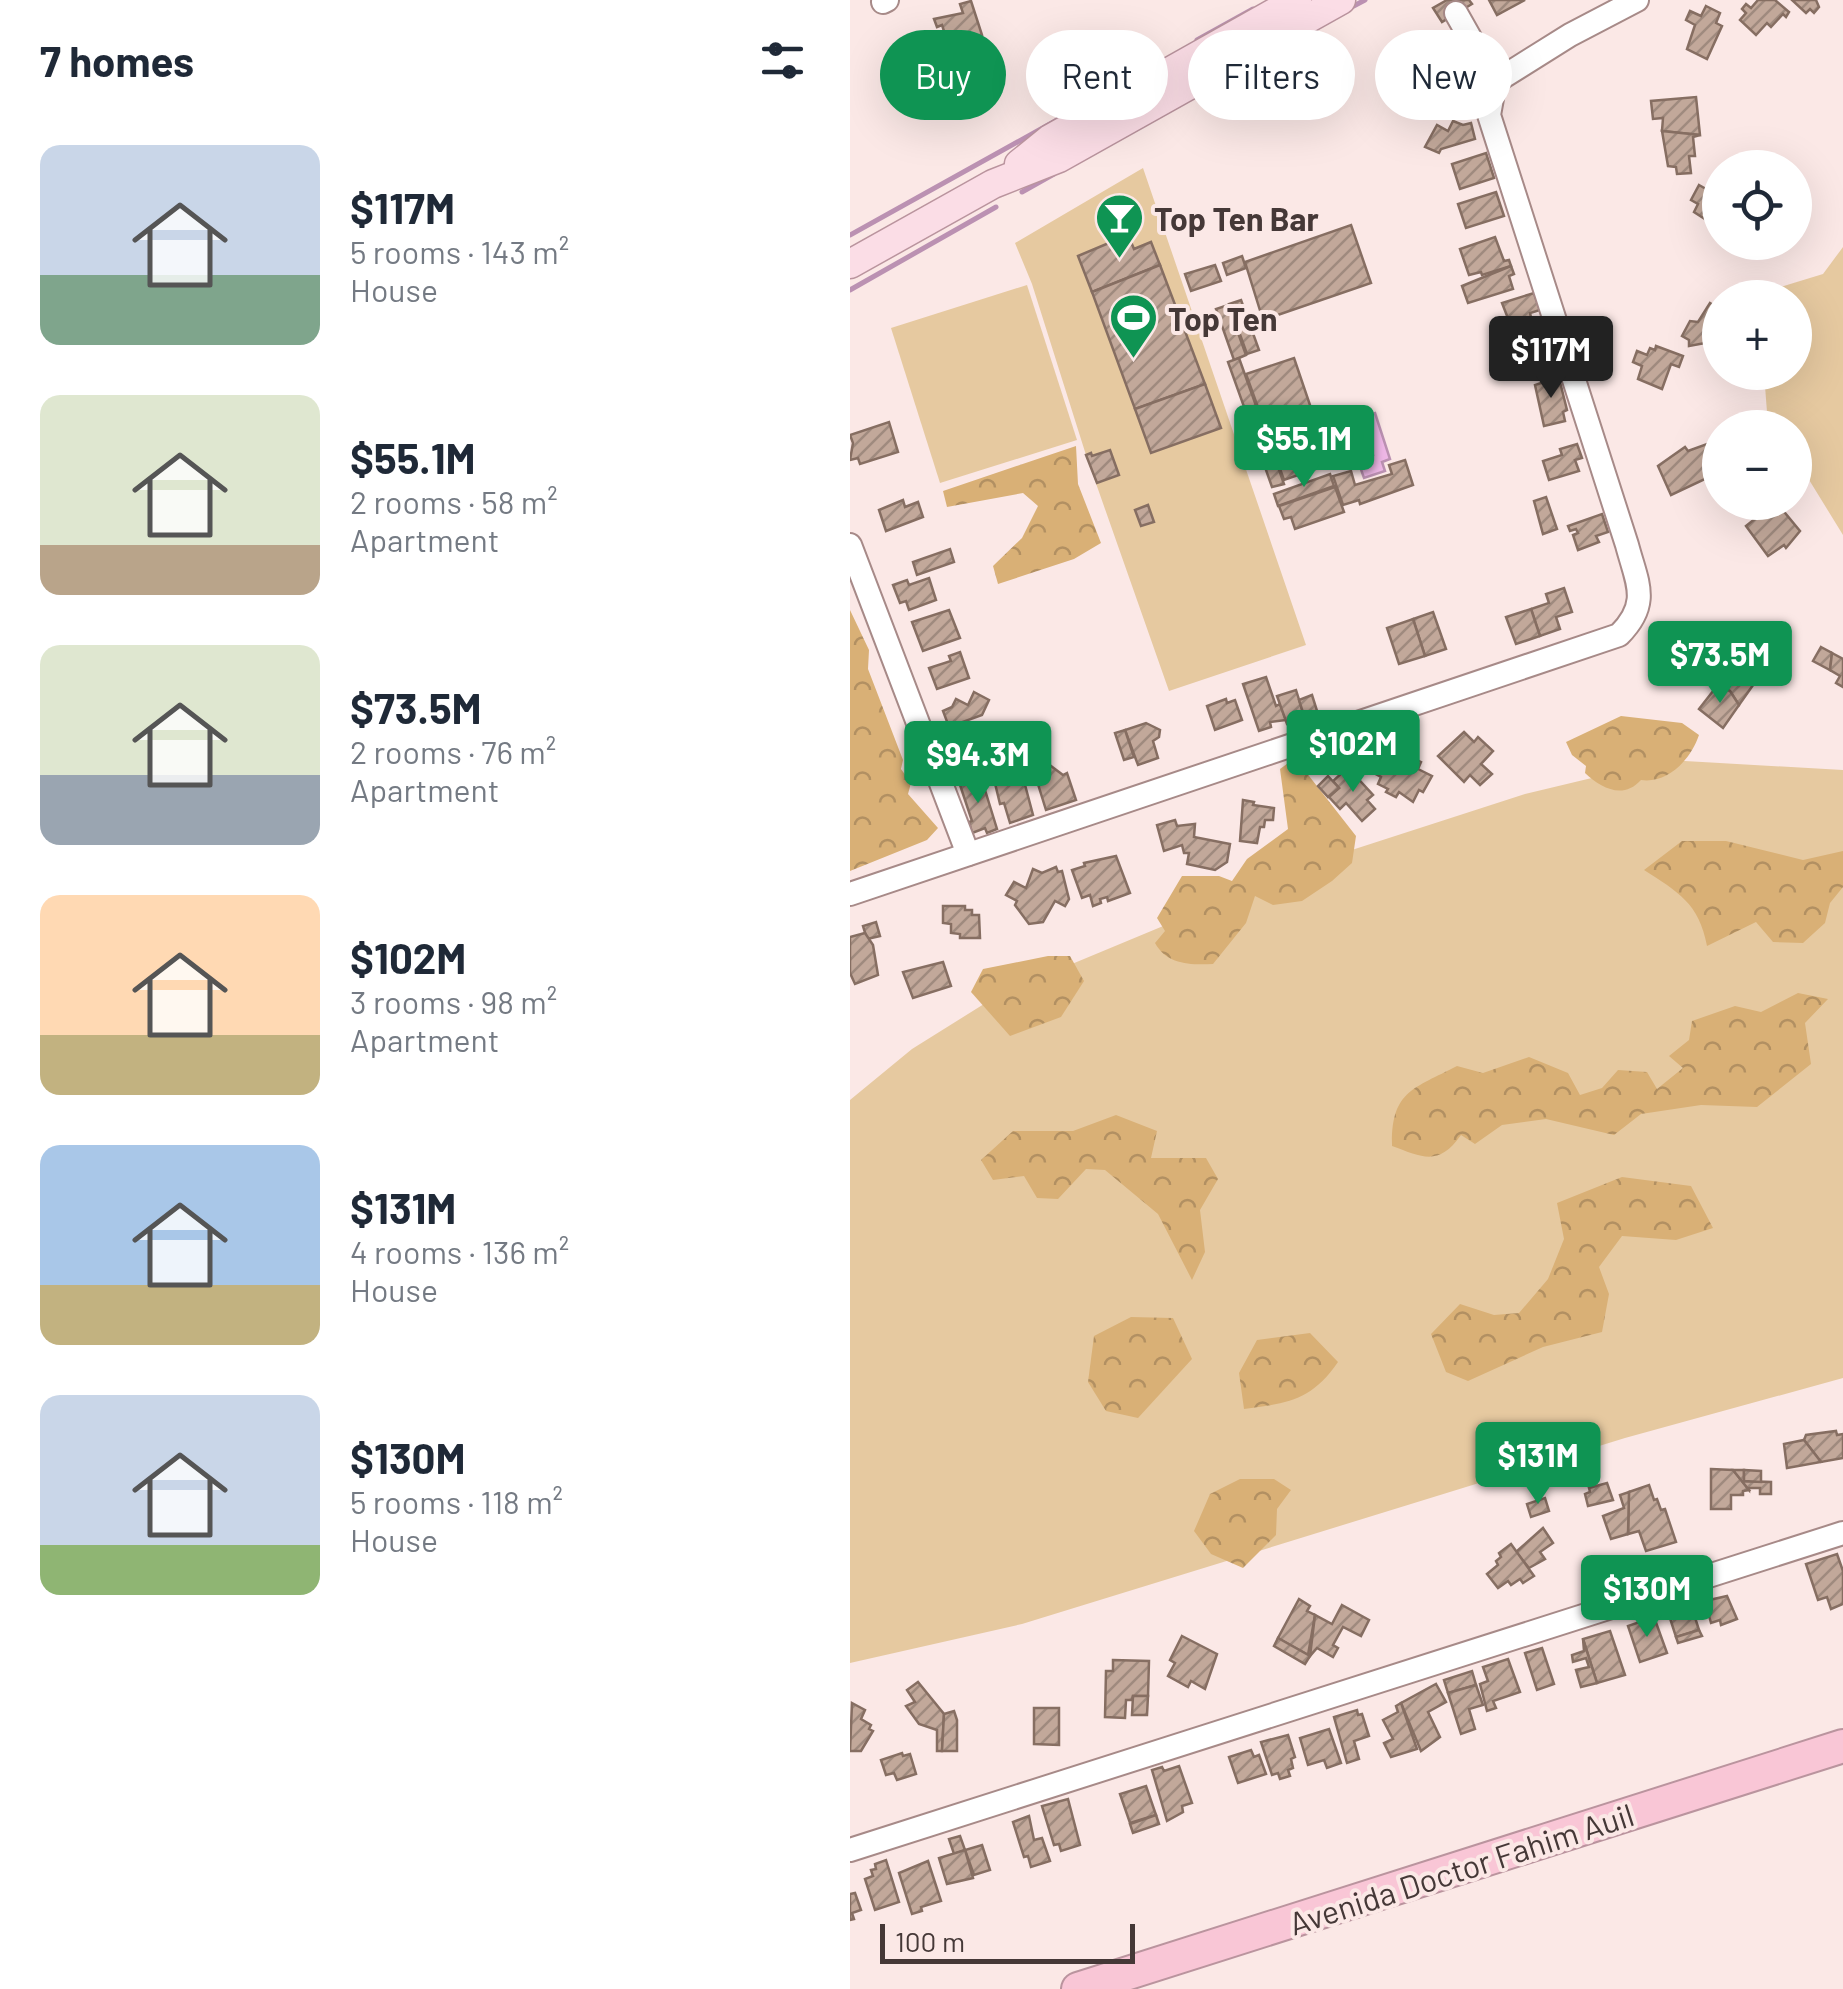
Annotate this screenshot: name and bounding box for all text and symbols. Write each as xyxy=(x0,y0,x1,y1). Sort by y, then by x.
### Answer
chip: Buy xyxy=(880,30,1006,120)
chip: Rent xyxy=(1026,30,1168,120)
chip: Filters xyxy=(1188,30,1355,120)
chip: New xyxy=(1375,30,1512,120)
icon: filters xyxy=(755,33,810,88)
text: 7 homes xyxy=(40,35,194,85)
map controls xyxy=(1702,150,1812,520)
button: locate xyxy=(1702,150,1812,260)
text: $117M xyxy=(350,182,455,232)
icon: home xyxy=(120,185,240,305)
bar icon: Top Ten Bar xyxy=(1093,192,1145,260)
place label: Top Ten Bar xyxy=(1154,199,1319,237)
text: 5 rooms · 143 m² xyxy=(350,232,569,270)
text: House xyxy=(350,270,438,308)
button: + xyxy=(1702,280,1812,390)
sports icon: Top Ten xyxy=(1107,292,1159,360)
place label: Top Ten xyxy=(1168,299,1277,337)
pin: $117M xyxy=(1481,316,1621,401)
text: $117M xyxy=(1511,329,1591,367)
pin: $55.1M xyxy=(1223,405,1385,490)
button: − xyxy=(1702,410,1812,520)
text: $55.1M xyxy=(1256,418,1352,456)
text: $55.1M xyxy=(350,432,476,482)
icon: home xyxy=(120,435,240,555)
text: 2 rooms · 58 m² xyxy=(350,482,558,520)
text: Apartment xyxy=(350,520,499,558)
pin: $73.5M xyxy=(1639,621,1801,706)
text: $73.5M xyxy=(1670,634,1770,672)
text: $73.5M xyxy=(350,682,482,732)
icon: home xyxy=(120,685,240,805)
pin: $102M xyxy=(1283,710,1423,795)
pin: $94.3M xyxy=(897,721,1059,806)
text: $102M xyxy=(1309,723,1397,761)
text: 2 rooms · 76 m² xyxy=(350,732,556,770)
text: $94.3M xyxy=(926,734,1030,772)
text: Apartment xyxy=(350,770,499,808)
text: $102M xyxy=(350,932,466,982)
icon: home xyxy=(120,935,240,1055)
text: 3 rooms · 98 m² xyxy=(350,982,557,1020)
text: Apartment xyxy=(350,1020,499,1058)
text: $131M xyxy=(350,1182,456,1232)
icon: home xyxy=(120,1185,240,1305)
text: 4 rooms · 136 m² xyxy=(350,1232,569,1270)
text: House xyxy=(350,1270,438,1308)
pin: $131M xyxy=(1468,1422,1608,1507)
text: $130M xyxy=(350,1432,466,1482)
icon: home xyxy=(120,1435,240,1555)
text: $131M xyxy=(1497,1435,1579,1473)
text: 5 rooms · 118 m² xyxy=(350,1482,563,1520)
text: House xyxy=(350,1520,438,1558)
pin: $130M xyxy=(1577,1555,1717,1640)
text: $130M xyxy=(1603,1568,1691,1606)
street label: Avenida Doctor Fahim Auil xyxy=(1284,1794,1638,1942)
scale bar xyxy=(880,1919,1135,1964)
text: 100 m xyxy=(895,1924,965,1958)

